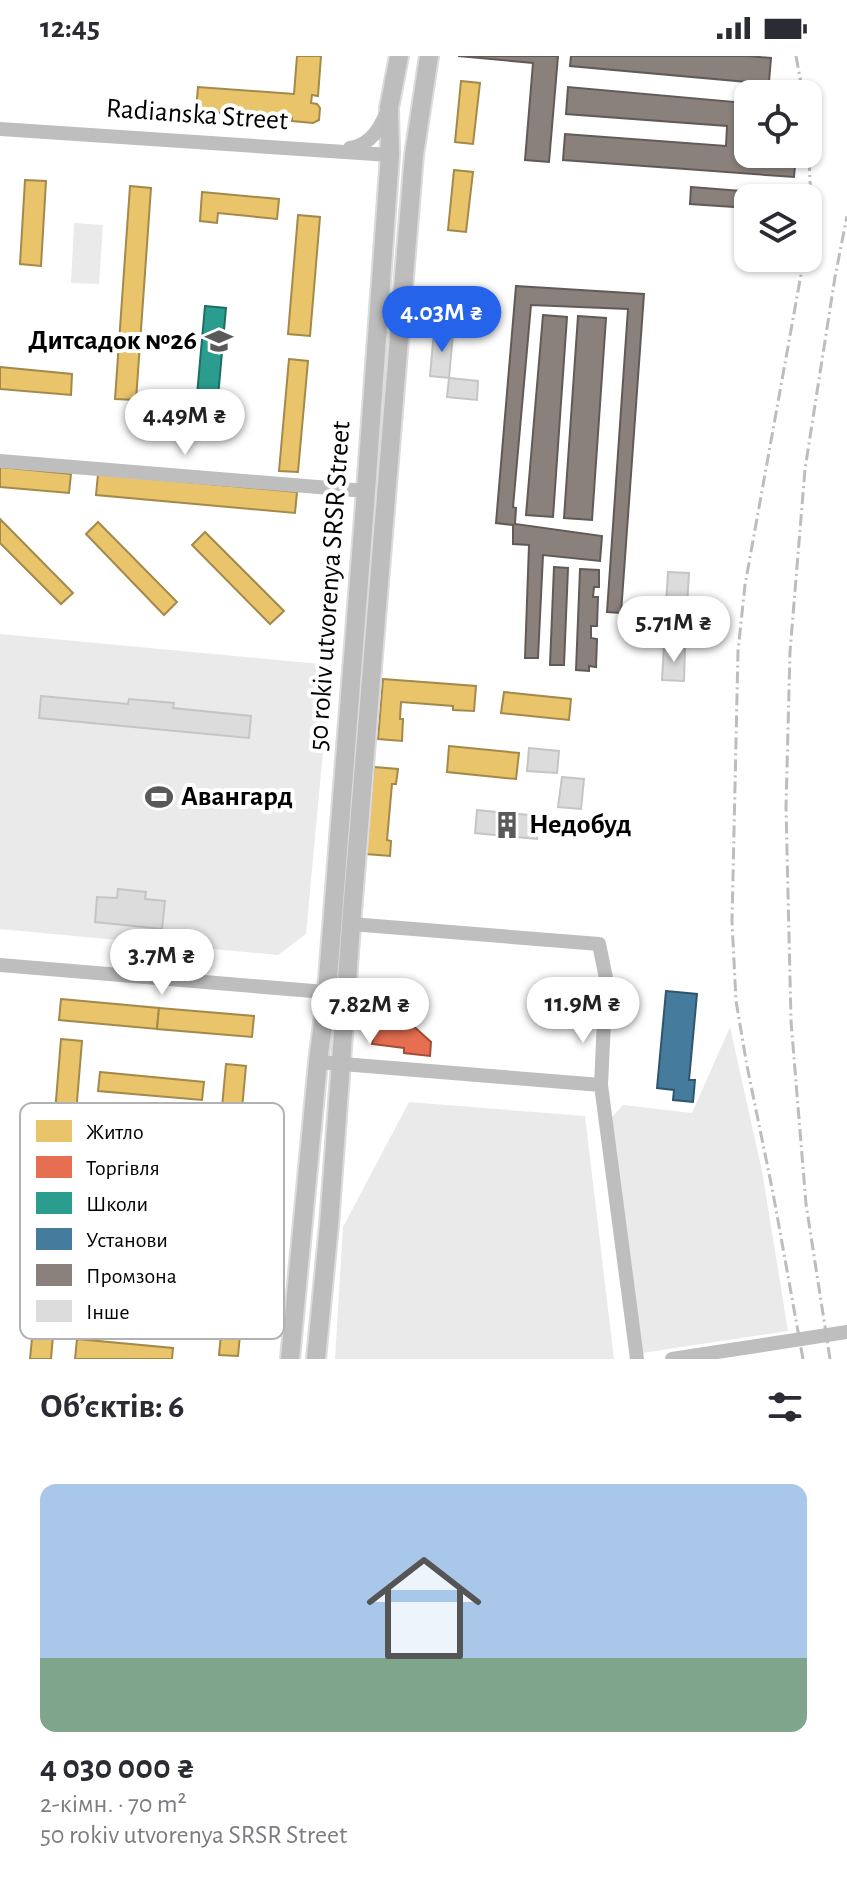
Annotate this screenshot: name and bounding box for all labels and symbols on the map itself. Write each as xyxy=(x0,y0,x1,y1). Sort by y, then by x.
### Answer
street label: Radianska Street xyxy=(105,95,289,135)
pin: 4.03M ₴ xyxy=(368,286,516,354)
school or university icon: Дитсадок №26 xyxy=(204,326,234,356)
place label: Дитсадок №26 xyxy=(28,327,197,355)
pin: 4.49M ₴ xyxy=(111,389,259,457)
street label: 50 rokiv utvorenya SRSR Street xyxy=(304,420,356,752)
pin: 5.71M ₴ xyxy=(600,596,748,664)
sports icon: Авангард xyxy=(144,782,174,812)
place label: Авангард xyxy=(181,783,293,811)
building icon: Недобуд xyxy=(492,810,522,840)
place label: Недобуд xyxy=(529,811,632,839)
pin: 3.7M ₴ xyxy=(97,929,227,997)
pin: 11.9M ₴ xyxy=(509,977,657,1045)
pin: 7.82M ₴ xyxy=(296,978,444,1046)
legend xyxy=(20,1103,284,1339)
text: Житло xyxy=(86,1121,144,1143)
text: Торгівля xyxy=(86,1157,160,1179)
text: Школи xyxy=(86,1193,148,1215)
text: Установи xyxy=(86,1229,168,1251)
text: Промзона xyxy=(86,1265,177,1287)
text: Інше xyxy=(86,1301,130,1323)

